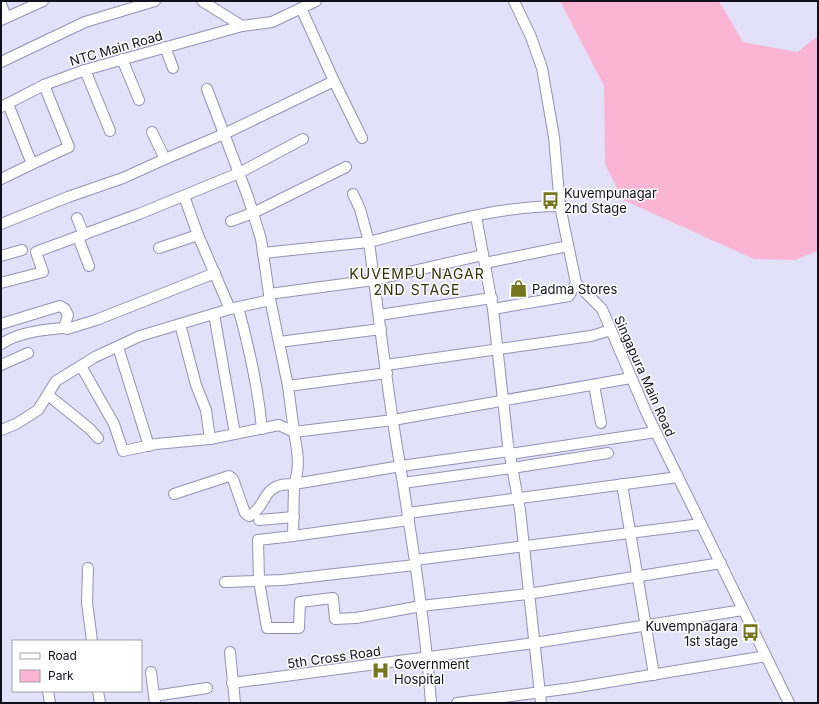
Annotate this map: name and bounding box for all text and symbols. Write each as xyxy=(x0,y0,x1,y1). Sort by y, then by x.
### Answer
street label: NTC Main Road xyxy=(68,27,164,69)
place label: Kuvempunagar 2nd Stage xyxy=(564,185,657,216)
bus stop icon: Kuvempunagar 2nd Stage xyxy=(541,190,561,210)
district label: KUVEMPU NAGAR 2ND STAGE xyxy=(349,265,485,298)
shop icon: Padma Stores xyxy=(509,279,529,299)
place label: Padma Stores xyxy=(532,281,617,297)
street label: Singapura Main Road xyxy=(611,313,679,439)
place label: Kuvempnagara 1st stage xyxy=(646,618,738,649)
bus stop icon: Kuvempnagara 1st stage xyxy=(741,623,761,643)
legend xyxy=(12,640,142,692)
street label: 5th Cross Road xyxy=(286,643,382,671)
text: Road xyxy=(48,648,77,663)
place label: Government Hospital xyxy=(394,656,470,687)
hospital icon: Government Hospital xyxy=(371,661,391,681)
text: Park xyxy=(48,668,74,683)

